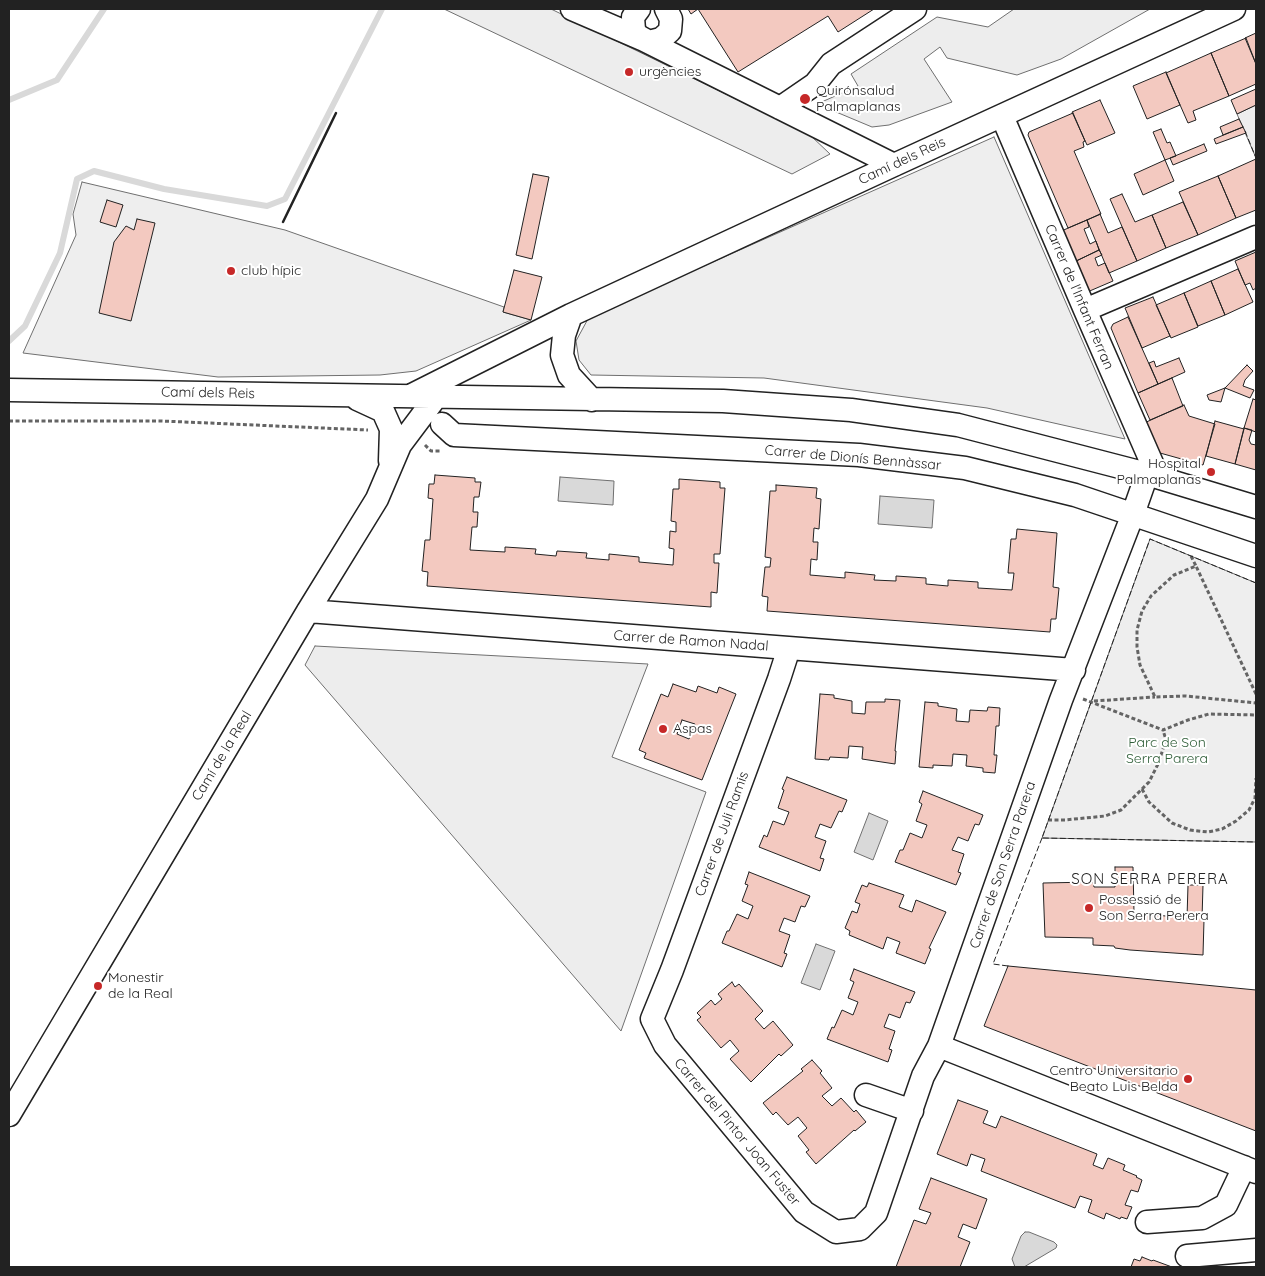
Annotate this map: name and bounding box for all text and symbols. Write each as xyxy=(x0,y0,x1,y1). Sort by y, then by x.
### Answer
place label: urgències xyxy=(639,64,701,80)
marker: urgències xyxy=(623,66,635,78)
place label: Quirónsalud Palmaplanas xyxy=(816,83,901,115)
marker: Quirónsalud Palmaplanas xyxy=(798,92,812,106)
street label: Camí dels Reis xyxy=(856,134,948,188)
street label: Carrer de l'Infant Ferran xyxy=(1041,222,1117,372)
place label: club hípic xyxy=(241,263,301,279)
marker: club hípic xyxy=(225,265,237,277)
street label: Camí dels Reis xyxy=(161,384,255,402)
street label: Carrer de Dionís Bennàssar xyxy=(764,442,942,474)
place label: Hospital Palmaplanas xyxy=(1116,456,1201,488)
marker: Hospital Palmaplanas xyxy=(1205,466,1217,478)
street label: Carrer de Ramon Nadal xyxy=(613,627,769,655)
street label: Camí de la Real xyxy=(189,708,255,804)
place label: Aspas xyxy=(673,721,712,737)
marker: Aspas xyxy=(657,723,669,735)
park label: Parc de Son Serra Parera xyxy=(1126,735,1208,768)
street label: Carrer de Juli Ramis xyxy=(692,769,752,899)
street label: Carrer de Son Serra Parera xyxy=(966,779,1040,951)
district label: SON SERRA PERERA xyxy=(1069,870,1231,888)
place label: Possessió de Son Serra Perera xyxy=(1099,892,1209,924)
marker: Possessió de Son Serra Perera xyxy=(1083,902,1095,914)
place label: Monestir de la Real xyxy=(108,970,173,1002)
marker: Monestir de la Real xyxy=(92,980,104,992)
street label: Carrer del Pintor Joan Fuster xyxy=(670,1055,804,1209)
place label: Centro Universitario Beato Luis Belda xyxy=(1049,1063,1178,1096)
marker: Centro Universitario Beato Luis Belda xyxy=(1182,1073,1194,1085)

